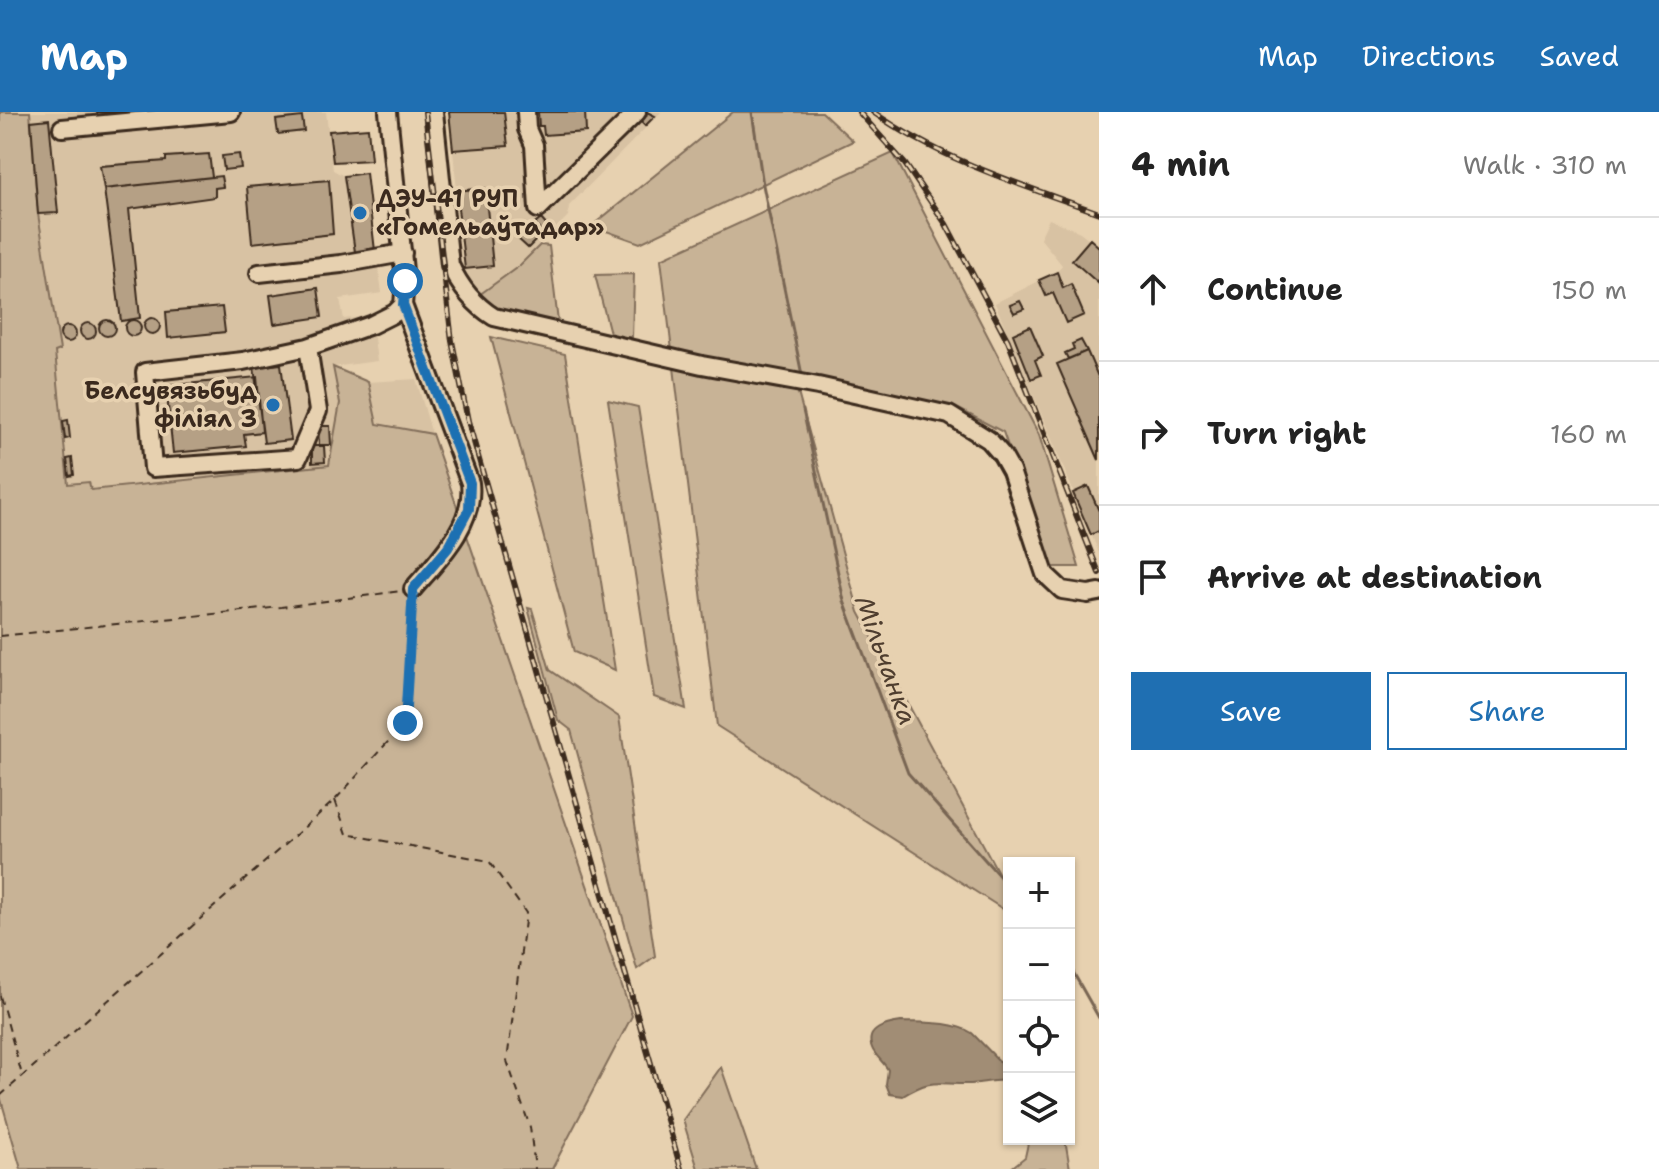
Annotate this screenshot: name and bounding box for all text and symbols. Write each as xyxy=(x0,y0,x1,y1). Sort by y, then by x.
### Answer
text: Map xyxy=(40,31,128,82)
text: Map xyxy=(1258,37,1318,75)
text: Directions xyxy=(1362,37,1496,75)
text: Saved xyxy=(1540,37,1619,75)
text: 4 min xyxy=(1131,141,1230,187)
text: Walk · 310 m xyxy=(1463,147,1627,182)
place label: ДЭУ-41 РУП «Гомельаўтадар» xyxy=(376,183,604,243)
marker: ДЭУ-41 РУП «Гомельаўтадар» xyxy=(351,204,369,222)
route start xyxy=(387,263,423,299)
icon: ahead xyxy=(1131,267,1175,311)
text: Continue xyxy=(1207,269,1343,310)
text: 150 m xyxy=(1551,272,1627,307)
place label: Белсувязьбуд філіял 3 xyxy=(84,375,257,435)
marker: Белсувязьбуд філіял 3 xyxy=(264,396,282,414)
icon: right xyxy=(1131,411,1175,455)
text: Turn right xyxy=(1207,413,1366,454)
text: 160 m xyxy=(1550,416,1627,451)
icon: arrive xyxy=(1131,555,1175,599)
text: Arrive at destination xyxy=(1207,557,1542,598)
water label: Мільчанка xyxy=(847,590,926,729)
button: Save xyxy=(1131,672,1371,750)
button: Share xyxy=(1387,672,1627,750)
route end xyxy=(387,705,423,741)
map controls xyxy=(1003,857,1075,1145)
button: + xyxy=(1003,857,1075,929)
button: − xyxy=(1003,929,1075,1001)
button: locate xyxy=(1003,1001,1075,1073)
button: layers xyxy=(1003,1073,1075,1145)

